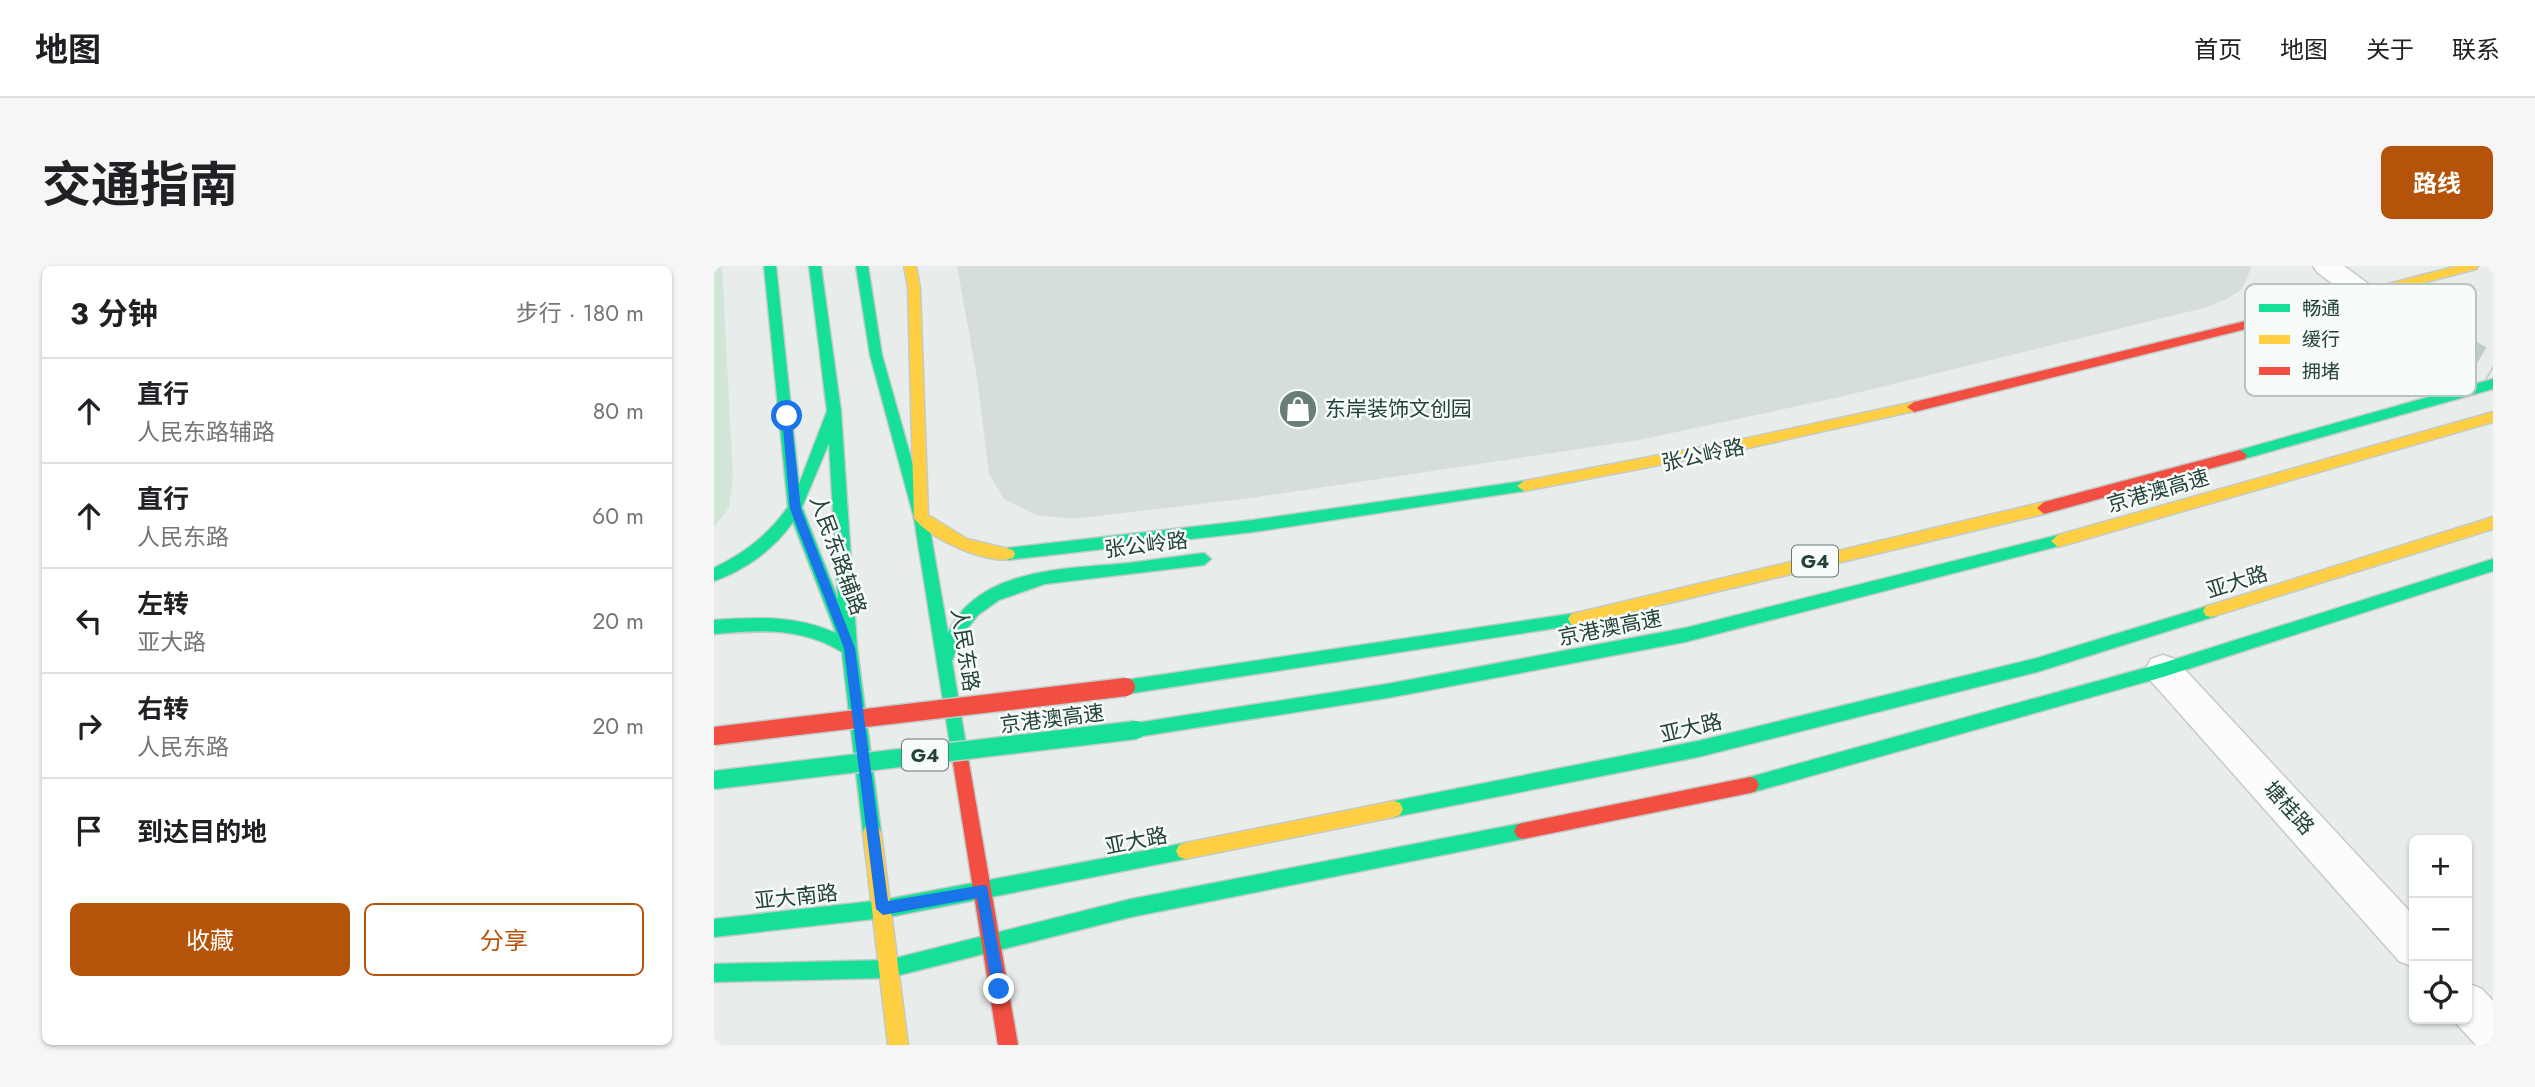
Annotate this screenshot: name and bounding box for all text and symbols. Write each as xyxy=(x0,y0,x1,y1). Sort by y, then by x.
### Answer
text: 地图 xyxy=(35,26,101,73)
text: 首页 xyxy=(2194,32,2242,67)
text: 地图 xyxy=(2280,32,2328,67)
text: 关于 xyxy=(2366,32,2414,67)
text: 联系 xyxy=(2452,32,2500,67)
button: 路线 xyxy=(2381,146,2493,219)
text: 交通指南 xyxy=(42,150,238,220)
legend xyxy=(2245,284,2476,396)
text: 3 分钟 xyxy=(70,292,158,335)
text: 畅通 xyxy=(2302,295,2340,322)
text: 步行 · 180 m xyxy=(516,296,644,330)
text: 缓行 xyxy=(2302,326,2340,353)
text: 拥堵 xyxy=(2302,358,2340,385)
text: 直行 xyxy=(137,375,189,413)
shop icon: 东岸装饰文创园 xyxy=(1277,388,1319,430)
icon: ahead xyxy=(70,392,108,430)
text: 80 m xyxy=(593,394,644,428)
place label: 东岸装饰文创园 xyxy=(1325,394,1472,424)
route start xyxy=(771,400,802,431)
text: 人民东路辅路 xyxy=(137,415,275,449)
street label: 张公岭路 xyxy=(1659,432,1747,478)
street label: 京港澳高速 xyxy=(2103,462,2213,520)
text: 直行 xyxy=(137,480,189,518)
street label: 人民东路辅路 xyxy=(802,491,874,619)
icon: ahead xyxy=(70,497,108,535)
text: 60 m xyxy=(592,499,644,533)
text: 人民东路 xyxy=(137,520,229,554)
street label: 张公岭路 xyxy=(1102,525,1190,565)
road number: G4 xyxy=(1792,546,1838,576)
street label: 亚大路 xyxy=(2202,558,2272,606)
text: 左转 xyxy=(137,585,189,623)
icon: left xyxy=(70,602,108,640)
street label: 京港澳高速 xyxy=(1556,603,1664,653)
text: 20 m xyxy=(592,604,644,638)
street label: 人民东路 xyxy=(944,606,986,694)
text: 亚大路 xyxy=(137,625,206,659)
text: 右转 xyxy=(137,690,189,728)
street label: 京港澳高速 xyxy=(998,698,1106,740)
street label: 亚大路 xyxy=(1657,706,1725,750)
icon: right xyxy=(70,707,108,745)
text: 20 m xyxy=(592,709,644,743)
text: 人民东路 xyxy=(137,730,229,764)
road number: G4 xyxy=(902,740,948,770)
street label: 塘桂路 xyxy=(2257,775,2321,841)
icon: arrive xyxy=(70,812,108,850)
text: 到达目的地 xyxy=(137,813,267,851)
street label: 亚大路 xyxy=(1102,820,1170,862)
map controls xyxy=(2409,835,2472,1024)
button: + xyxy=(2409,835,2472,898)
street label: 亚大南路 xyxy=(753,878,839,916)
button: − xyxy=(2409,898,2472,961)
button: 收藏 xyxy=(70,903,350,976)
button: 分享 xyxy=(364,903,644,976)
button: locate xyxy=(2409,961,2472,1024)
route end xyxy=(983,973,1014,1004)

